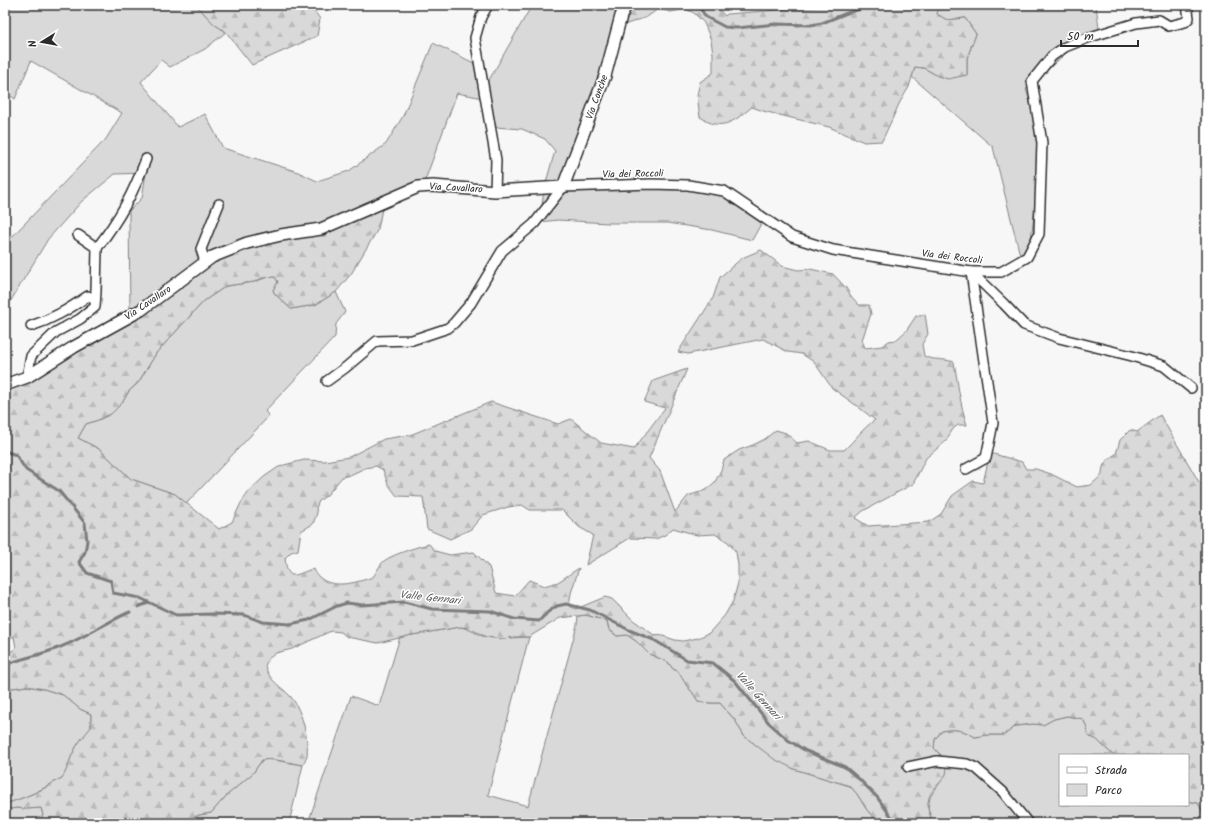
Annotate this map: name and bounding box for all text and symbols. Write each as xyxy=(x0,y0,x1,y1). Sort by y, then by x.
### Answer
north arrow xyxy=(22,22,62,62)
scale bar xyxy=(1061,22,1138,48)
text: 50 m xyxy=(1067,27,1094,46)
text: N xyxy=(24,39,43,49)
street label: Via Conche xyxy=(582,72,613,122)
street label: Via dei Roccoli xyxy=(602,165,664,183)
street label: Via Cavallaro xyxy=(429,179,484,197)
street label: Via dei Roccoli xyxy=(921,245,984,269)
street label: Via Cavallaro xyxy=(121,281,175,325)
water label: Valle Gennari xyxy=(399,586,463,610)
water label: Valle Gennari xyxy=(731,667,787,726)
legend xyxy=(1059,754,1189,806)
text: Strada xyxy=(1095,761,1128,780)
text: Parco xyxy=(1095,781,1122,800)

